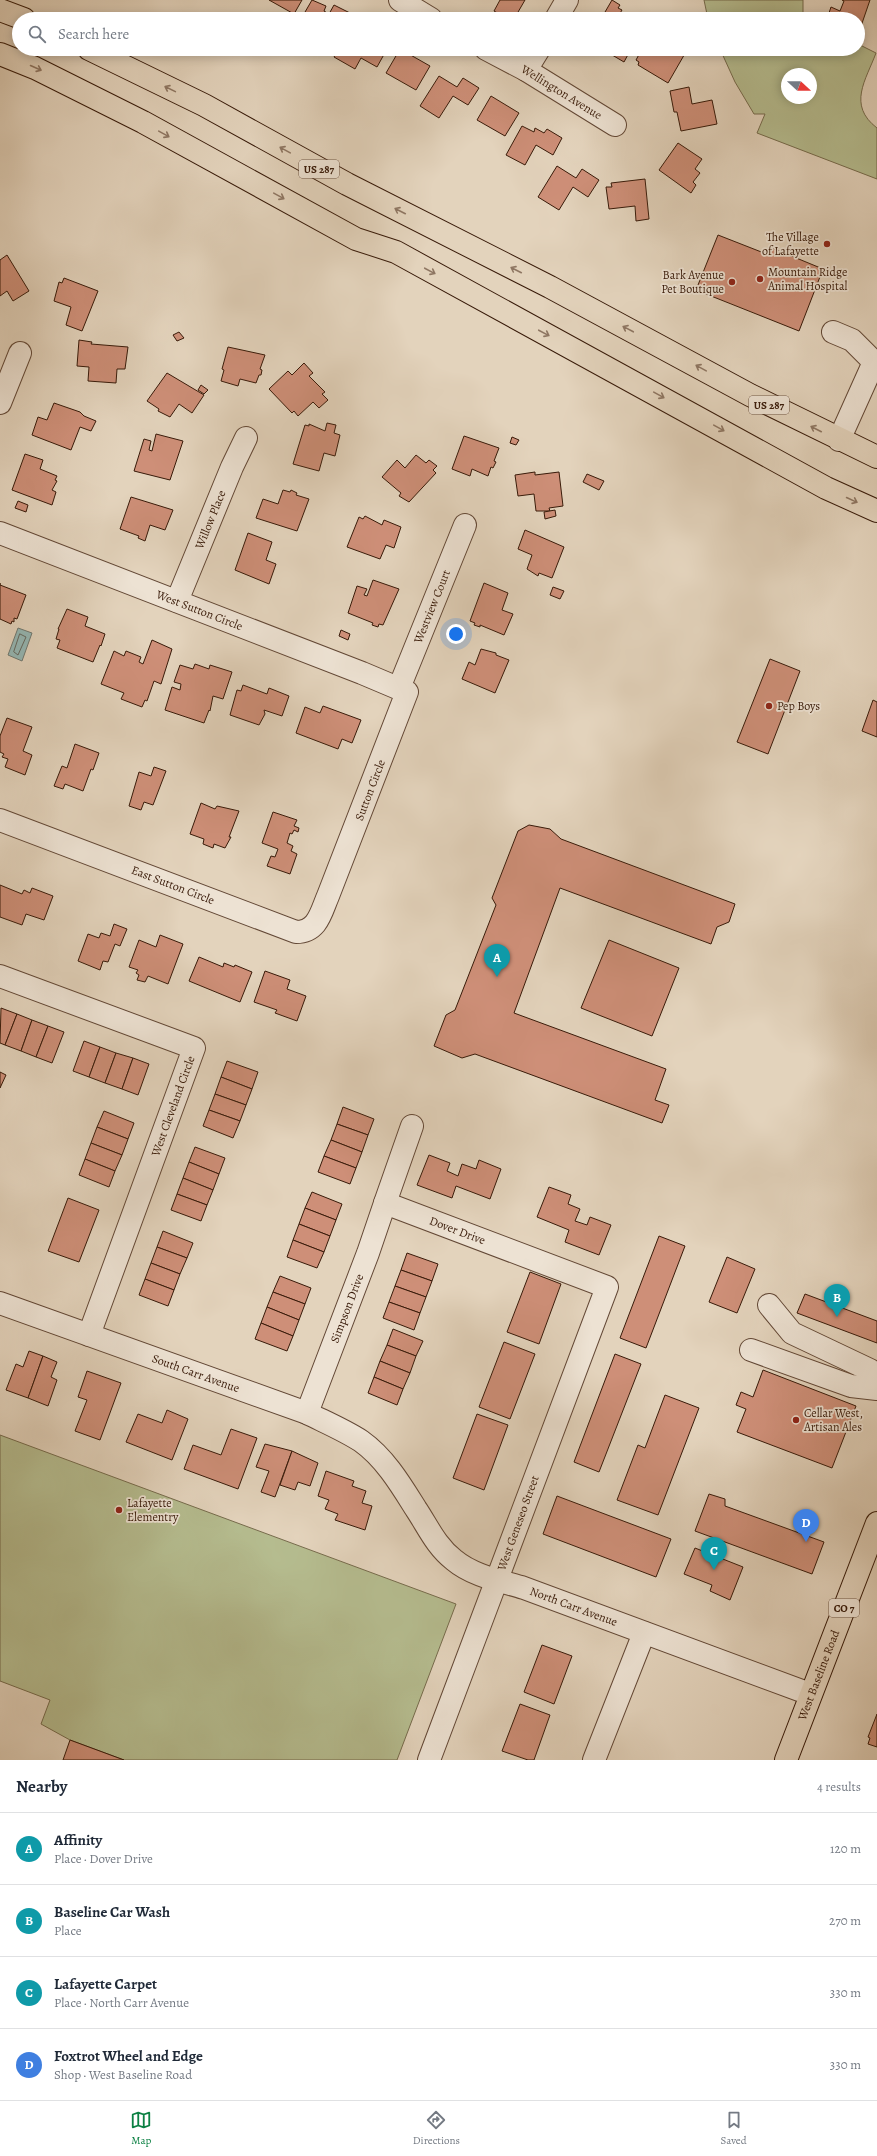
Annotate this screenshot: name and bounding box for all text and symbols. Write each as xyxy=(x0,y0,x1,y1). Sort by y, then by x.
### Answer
search box xyxy=(12,12,865,56)
icon: search xyxy=(26,23,48,45)
text: Search here xyxy=(58,24,129,44)
street label: Wellington Avenue xyxy=(517,60,605,123)
one-way arrow xyxy=(30,65,42,73)
north arrow xyxy=(781,68,817,104)
one-way arrow xyxy=(164,85,176,92)
one-way arrow xyxy=(158,130,170,138)
one-way arrow xyxy=(279,146,291,153)
road number: US 287 xyxy=(299,160,339,178)
one-way arrow xyxy=(272,193,284,200)
one-way arrow xyxy=(394,207,406,214)
place label: The Village of Lafayette xyxy=(762,229,819,259)
marker: The Village of Lafayette xyxy=(822,239,832,249)
place label: Mountain Ridge Animal Hospital xyxy=(767,264,847,294)
one-way arrow xyxy=(510,265,522,273)
place label: Bark Avenue Pet Boutique xyxy=(661,267,724,297)
one-way arrow xyxy=(424,268,436,275)
marker: Mountain Ridge Animal Hospital xyxy=(755,274,765,284)
marker: Bark Avenue Pet Boutique xyxy=(727,277,737,287)
one-way arrow xyxy=(622,325,634,332)
one-way arrow xyxy=(538,329,550,337)
one-way arrow xyxy=(695,364,707,372)
one-way arrow xyxy=(652,392,664,399)
road number: US 287 xyxy=(749,396,789,414)
one-way arrow xyxy=(713,425,725,433)
one-way arrow xyxy=(811,425,823,432)
street label: Willow Place xyxy=(191,488,230,552)
one-way arrow xyxy=(845,497,857,504)
street label: Westview Court xyxy=(410,567,454,646)
street label: West Sutton Circle xyxy=(153,586,245,634)
your location xyxy=(446,624,466,644)
place label: Pep Boys xyxy=(777,698,820,714)
marker: Pep Boys xyxy=(764,701,774,711)
street label: Sutton Circle xyxy=(351,757,389,823)
street label: East Sutton Circle xyxy=(129,862,217,908)
pin: A xyxy=(484,944,510,977)
street label: West Cleveland Circle xyxy=(147,1054,199,1159)
street label: Dover Drive xyxy=(427,1213,488,1248)
street label: Simpson Drive xyxy=(326,1272,367,1345)
pin: B xyxy=(824,1284,850,1317)
street label: South Carr Avenue xyxy=(150,1350,242,1396)
place label: Cellar West, Artisan Ales xyxy=(803,1405,863,1435)
marker: Cellar West, Artisan Ales xyxy=(791,1415,801,1425)
street label: West Geneseo Street xyxy=(493,1473,543,1574)
place label: Lafayette Elementry xyxy=(127,1495,179,1525)
marker: Lafayette Elementry xyxy=(114,1505,124,1515)
pin: D xyxy=(793,1509,819,1542)
pin: C xyxy=(701,1537,727,1570)
street label: North Carr Avenue xyxy=(528,1583,620,1630)
road number: CO 7 xyxy=(829,1599,859,1617)
street label: West Baseline Road xyxy=(794,1627,843,1723)
text: Nearby xyxy=(16,1775,67,1798)
text: 4 results xyxy=(817,1778,861,1795)
text: Affinity xyxy=(54,1830,102,1850)
text: A xyxy=(25,1840,33,1857)
text: 120 m xyxy=(830,1840,861,1857)
text: Place · Dover Drive xyxy=(54,1850,153,1867)
text: Baseline Car Wash xyxy=(54,1902,170,1922)
text: B xyxy=(25,1912,33,1929)
text: 270 m xyxy=(829,1912,861,1929)
text: Place xyxy=(54,1922,82,1939)
text: Lafayette Carpet xyxy=(54,1974,157,1994)
text: C xyxy=(25,1984,33,2001)
text: 330 m xyxy=(830,1984,861,2001)
text: Place · North Carr Avenue xyxy=(54,1994,189,2011)
text: Foxtrot Wheel and Edge xyxy=(54,2046,203,2066)
text: D xyxy=(24,2056,34,2073)
text: 330 m xyxy=(830,2056,861,2073)
text: Shop · West Baseline Road xyxy=(54,2066,192,2083)
tab: Map xyxy=(130,2109,152,2148)
tab: Directions xyxy=(413,2109,460,2148)
tab: Saved xyxy=(721,2109,747,2148)

